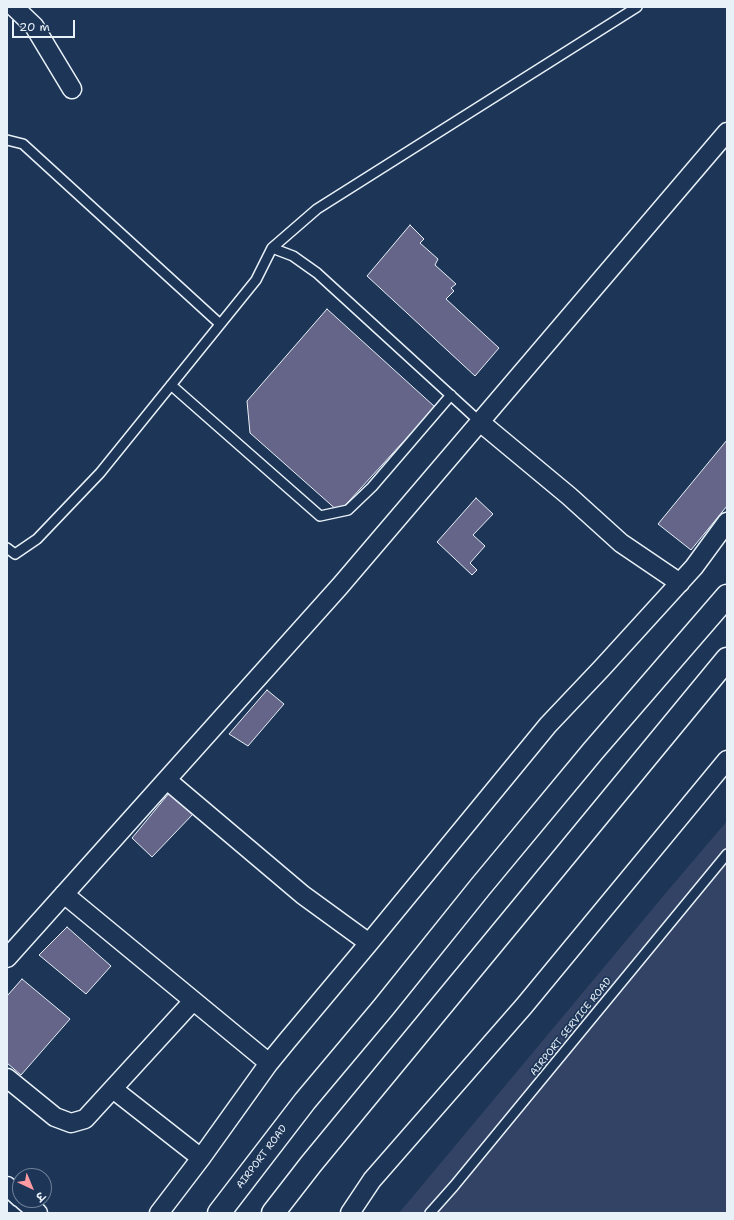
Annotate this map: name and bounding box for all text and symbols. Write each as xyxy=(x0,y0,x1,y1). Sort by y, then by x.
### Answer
scale bar xyxy=(14,12,77,38)
text: 20 m xyxy=(19,19,50,35)
street label: AIRPORT SERVICE ROAD xyxy=(528,976,614,1078)
street label: AIRPORT ROAD xyxy=(234,1123,290,1191)
north arrow xyxy=(12,1168,52,1208)
text: उ xyxy=(32,1188,48,1204)

